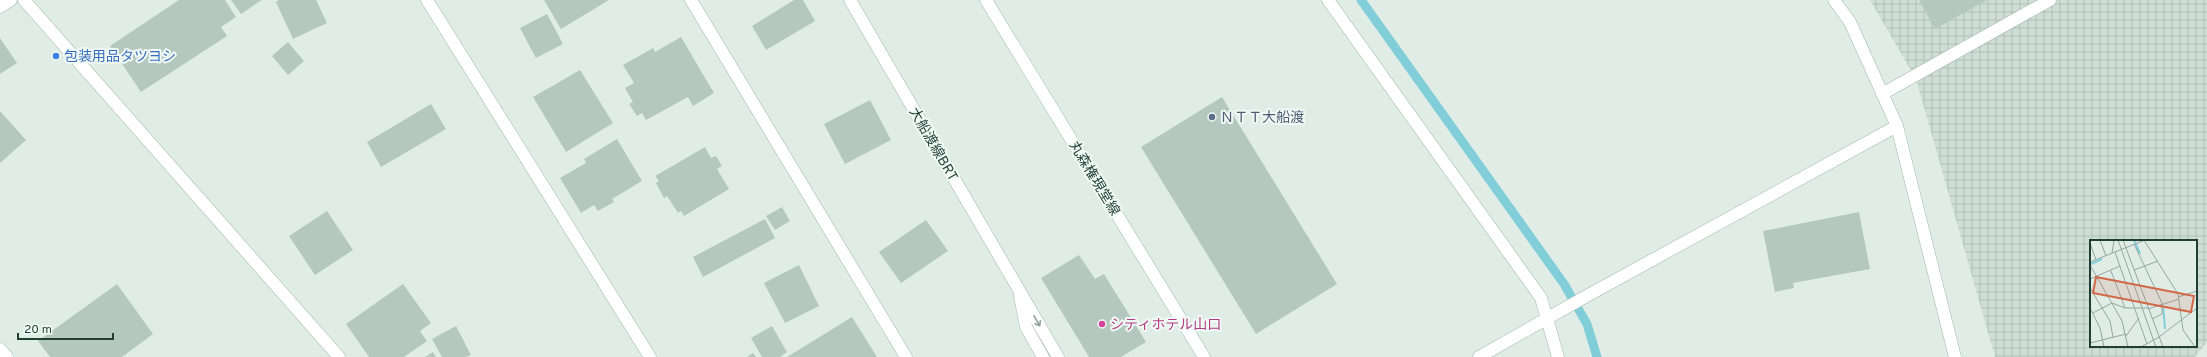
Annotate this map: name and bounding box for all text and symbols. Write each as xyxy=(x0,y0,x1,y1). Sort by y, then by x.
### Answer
place label: 包装用品タツヨシ xyxy=(64,49,176,66)
marker: 包装用品タツヨシ xyxy=(51,51,61,61)
street label: 大船渡線BRT xyxy=(905,105,961,185)
place label: ＮＴＴ大船渡 xyxy=(1220,110,1304,127)
marker: ＮＴＴ大船渡 xyxy=(1207,112,1217,122)
street label: 丸森権現堂線 xyxy=(1065,138,1123,219)
inset map xyxy=(2090,240,2197,347)
scale bar xyxy=(18,315,113,341)
one-way arrow xyxy=(1034,315,1042,327)
place label: シティホテル山口 xyxy=(1110,317,1221,334)
marker: シティホテル山口 xyxy=(1097,319,1107,329)
text: 20 m xyxy=(24,322,52,338)

